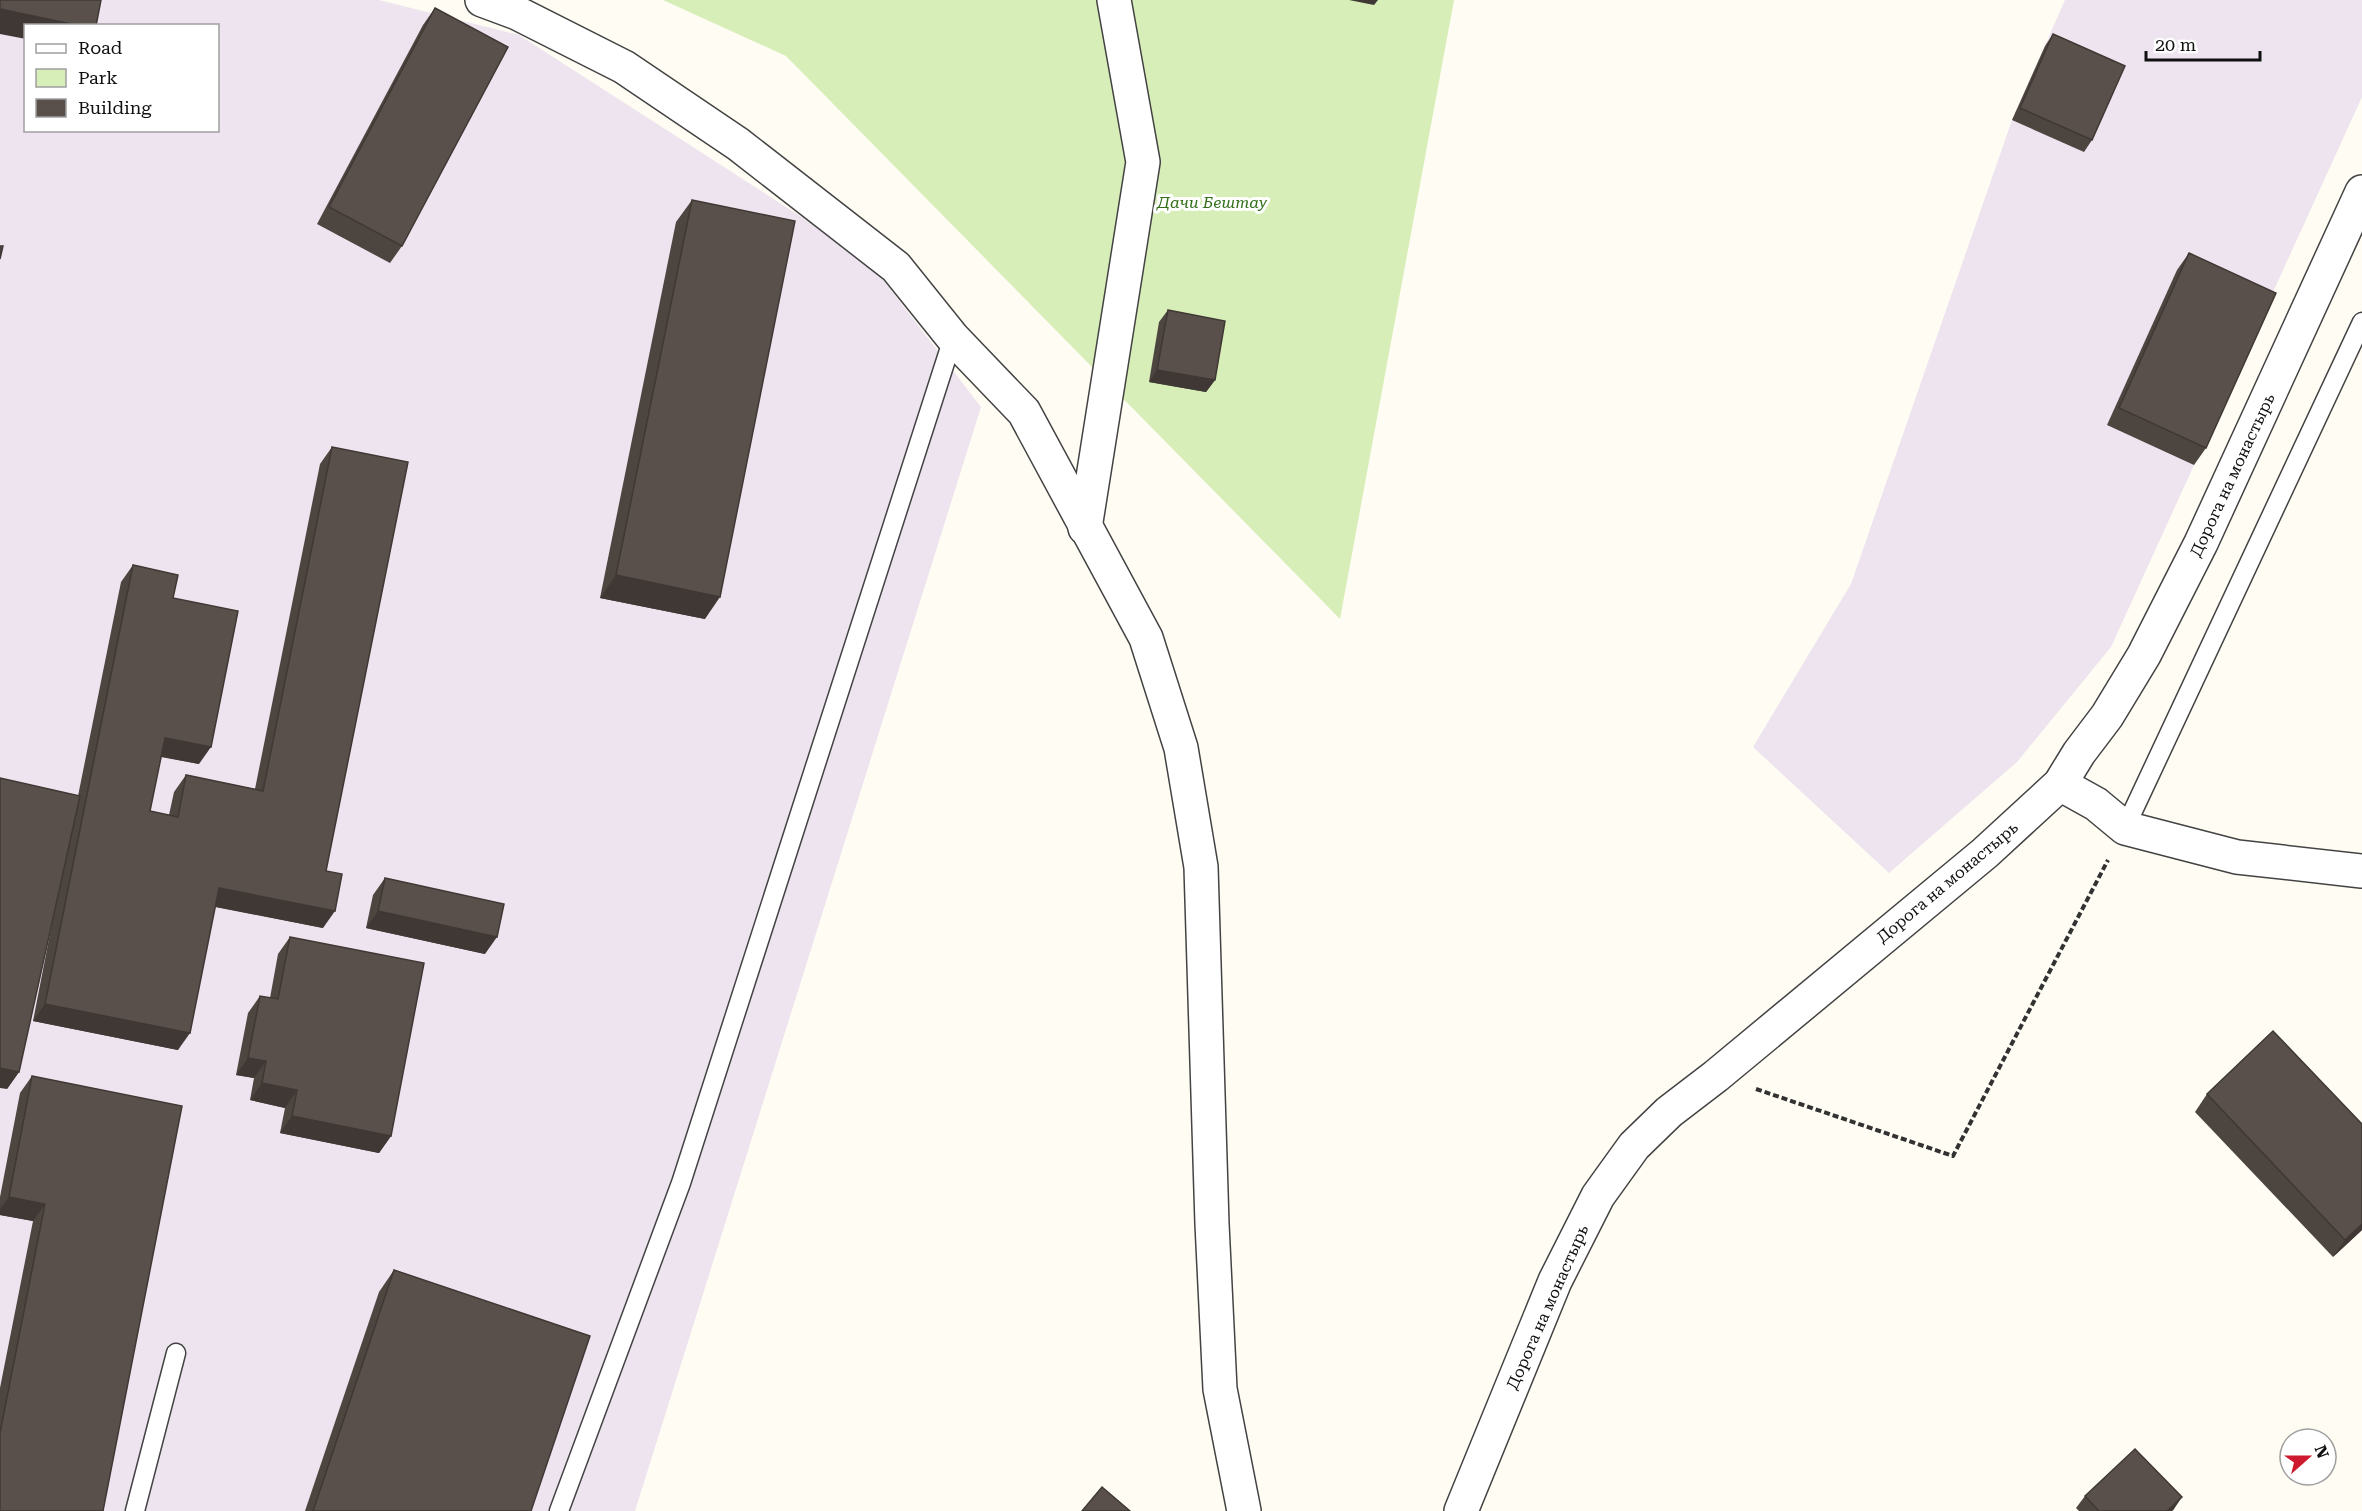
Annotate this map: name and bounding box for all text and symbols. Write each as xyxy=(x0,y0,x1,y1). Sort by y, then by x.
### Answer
legend xyxy=(24,24,219,132)
scale bar xyxy=(2146,24,2260,62)
text: 20 m xyxy=(2155,34,2196,55)
text: Road xyxy=(78,37,123,58)
text: Park xyxy=(78,67,118,88)
text: Building xyxy=(78,97,152,118)
park label: Дачи Бештау xyxy=(1156,193,1268,212)
street label: Дорога на монастырь xyxy=(2186,390,2279,560)
street label: Дорога на монастырь xyxy=(1873,817,2022,947)
street label: Дорога на монастырь xyxy=(1503,1221,1593,1392)
north arrow xyxy=(2278,1427,2338,1487)
text: N xyxy=(2310,1443,2333,1461)

